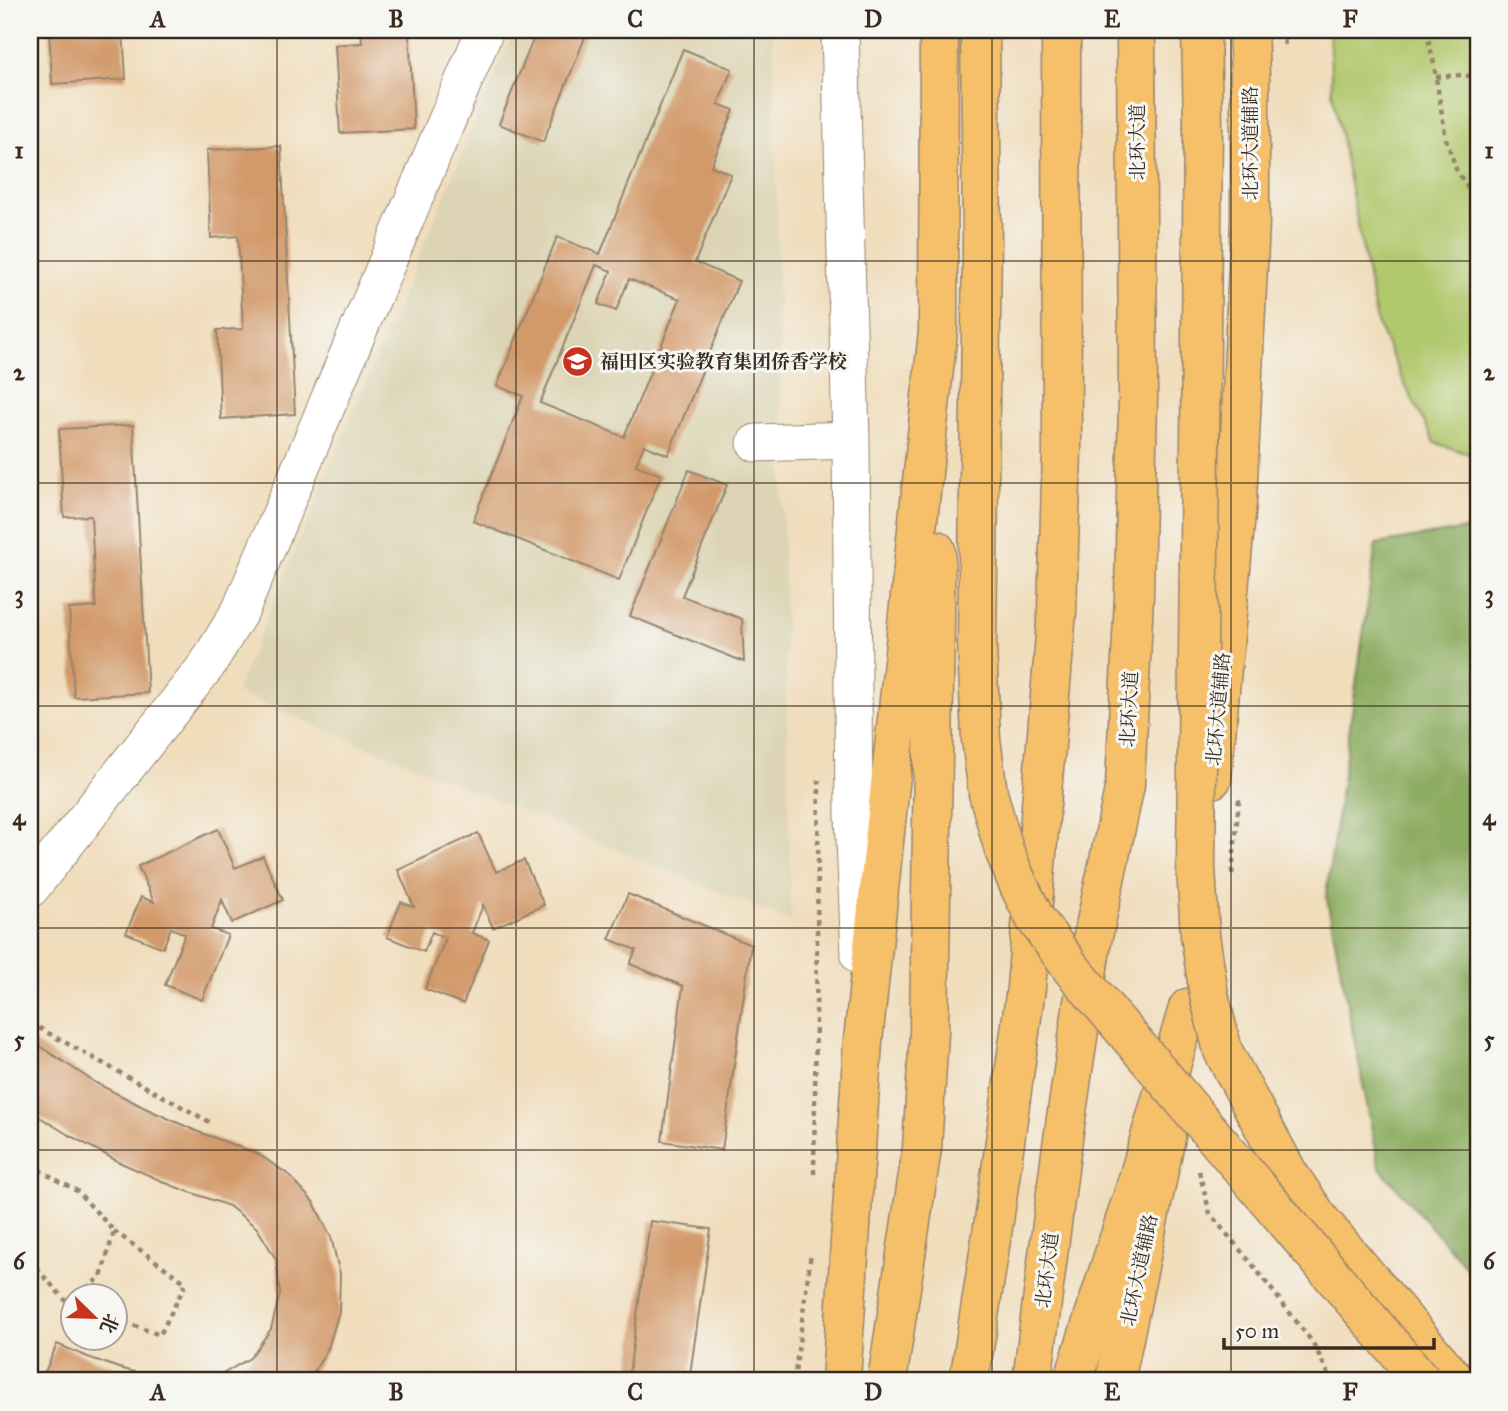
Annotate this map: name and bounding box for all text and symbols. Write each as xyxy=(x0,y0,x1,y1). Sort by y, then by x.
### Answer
text: A xyxy=(148,5,166,33)
text: B xyxy=(388,5,404,33)
text: C xyxy=(627,5,643,33)
text: D xyxy=(864,5,882,33)
text: E xyxy=(1104,5,1121,33)
text: F xyxy=(1342,5,1358,33)
street label: 北环大道辅路 xyxy=(1239,86,1262,200)
street label: 北环大道 xyxy=(1126,104,1149,180)
text: 1 xyxy=(14,136,24,164)
text: 1 xyxy=(1484,136,1494,164)
school or university icon: 福田区实验教育集团侨香学校 xyxy=(560,344,594,378)
place label: 福田区实验教育集团侨香学校 xyxy=(600,350,847,373)
text: 2 xyxy=(13,358,25,386)
text: 2 xyxy=(1483,358,1495,386)
text: 3 xyxy=(14,580,24,609)
text: 3 xyxy=(1484,580,1494,609)
street label: 北环大道辅路 xyxy=(1202,651,1234,767)
street label: 北环大道 xyxy=(1116,670,1142,748)
text: 4 xyxy=(13,803,27,831)
text: 4 xyxy=(1483,803,1497,831)
text: 5 xyxy=(14,1025,25,1053)
text: 5 xyxy=(1484,1025,1495,1053)
street label: 北环大道辅路 xyxy=(1116,1212,1162,1328)
street label: 北环大道 xyxy=(1031,1231,1063,1309)
text: 6 xyxy=(13,1247,26,1275)
text: 6 xyxy=(1483,1247,1496,1275)
north arrow xyxy=(60,1282,130,1352)
scale bar xyxy=(1224,1306,1434,1350)
text: 北 xyxy=(95,1310,123,1337)
text: 50 m xyxy=(1235,1318,1280,1344)
text: A xyxy=(148,1378,166,1406)
text: B xyxy=(388,1378,404,1406)
text: C xyxy=(627,1378,643,1406)
text: D xyxy=(864,1378,882,1406)
text: E xyxy=(1104,1378,1121,1406)
text: F xyxy=(1342,1378,1358,1406)

